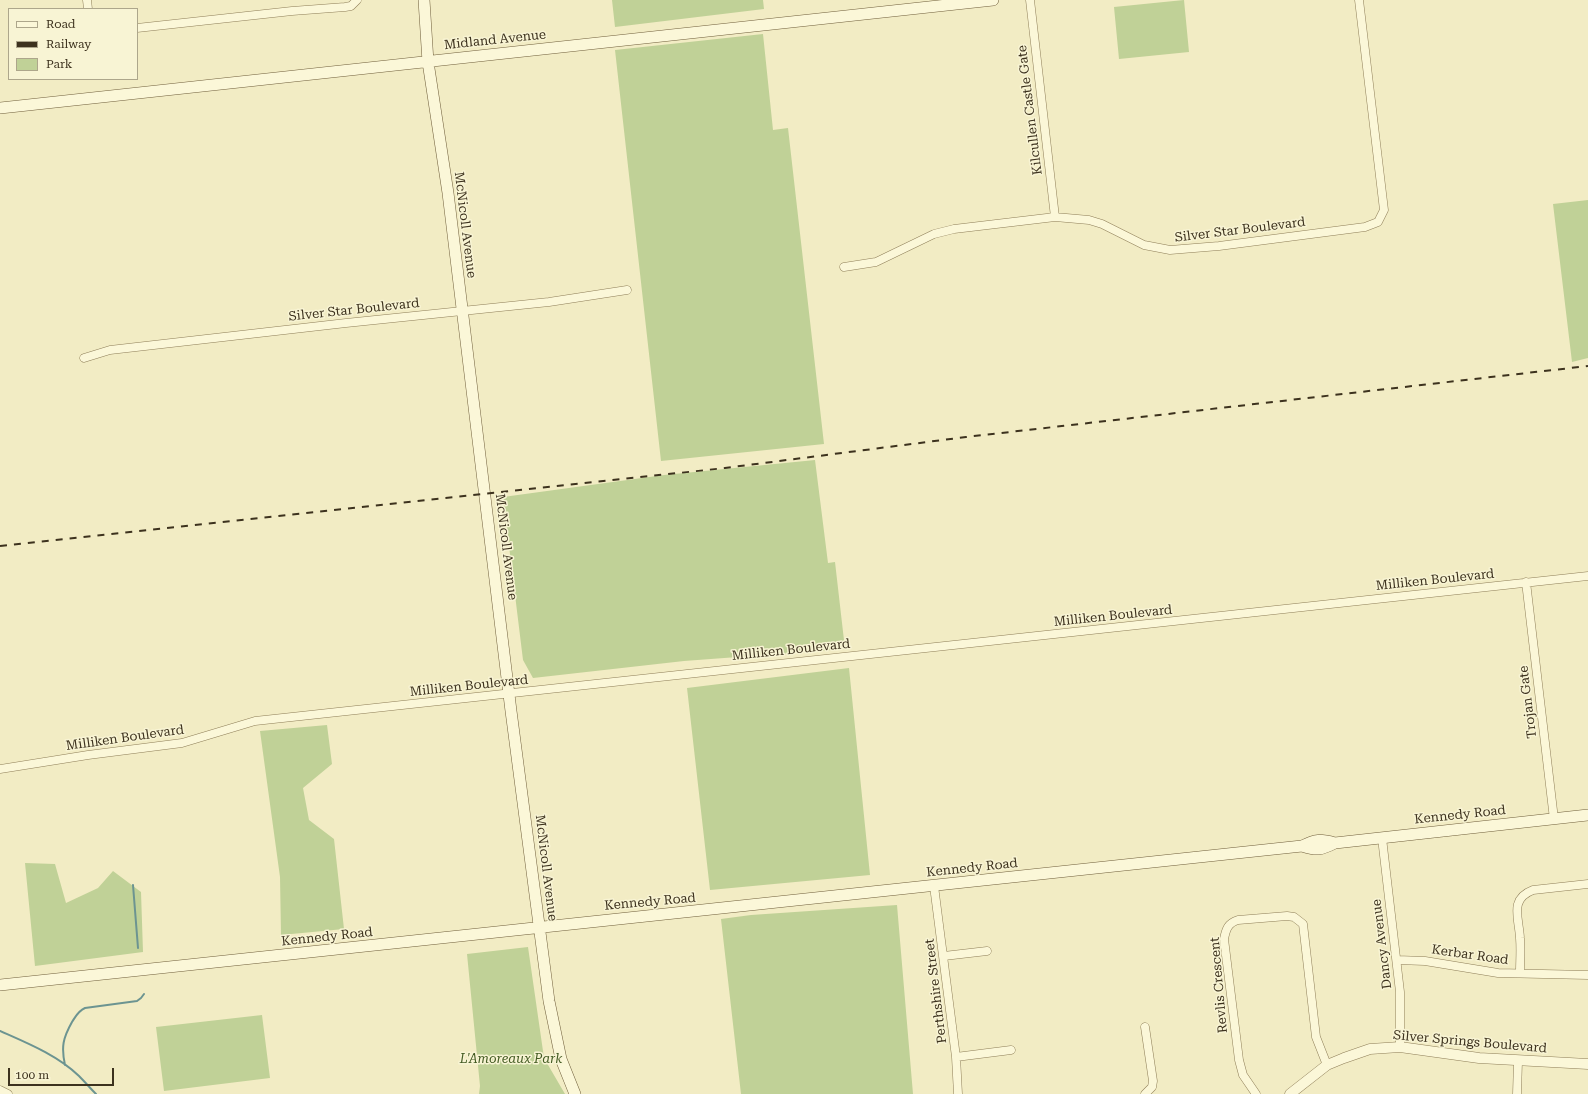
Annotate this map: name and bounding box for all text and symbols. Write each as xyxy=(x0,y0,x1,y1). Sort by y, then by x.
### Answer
legend xyxy=(8,8,138,80)
text: Road xyxy=(46,17,75,31)
street label: Midland Avenue xyxy=(443,27,547,53)
text: Railway xyxy=(46,37,91,51)
street label: Kilcullen Castle Gate xyxy=(1014,44,1046,176)
text: Park xyxy=(46,57,72,71)
street label: McNicoll Avenue xyxy=(451,171,479,279)
street label: Silver Star Boulevard xyxy=(1174,214,1306,246)
street label: Silver Star Boulevard xyxy=(288,295,420,325)
street label: McNicoll Avenue xyxy=(492,493,520,601)
street label: Milliken Boulevard xyxy=(1375,566,1495,594)
street label: Milliken Boulevard xyxy=(1053,602,1173,630)
street label: Milliken Boulevard xyxy=(731,636,851,664)
street label: Trojan Gate xyxy=(1516,665,1540,739)
street label: Milliken Boulevard xyxy=(409,672,529,700)
street label: Milliken Boulevard xyxy=(65,722,185,754)
street label: Kennedy Road xyxy=(1414,802,1506,828)
street label: McNicoll Avenue xyxy=(532,814,560,922)
street label: Kennedy Road xyxy=(926,855,1018,881)
street label: Kennedy Road xyxy=(604,890,696,914)
street label: Dancy Avenue xyxy=(1369,898,1395,990)
street label: Kennedy Road xyxy=(281,924,373,950)
street label: Revlis Crescent xyxy=(1207,936,1231,1034)
street label: Perthshire Street xyxy=(922,938,950,1044)
street label: Kerbar Road xyxy=(1431,942,1509,968)
street label: Silver Springs Boulevard xyxy=(1392,1028,1548,1056)
park label: L'Amoreaux Park xyxy=(460,1051,562,1067)
scale bar xyxy=(10,1060,116,1086)
text: 100 m xyxy=(15,1068,49,1082)

